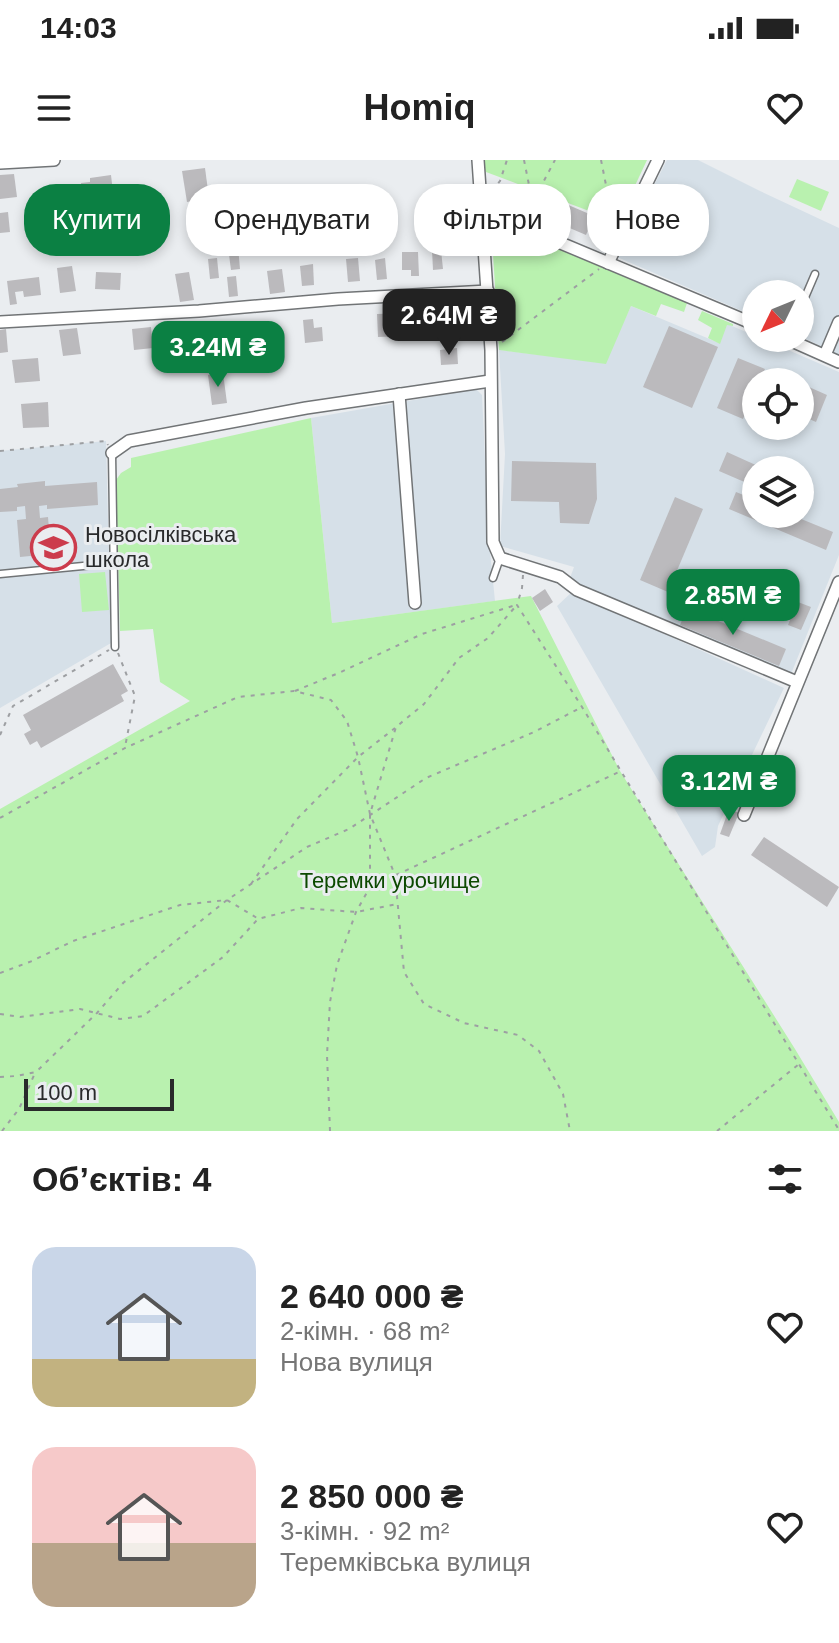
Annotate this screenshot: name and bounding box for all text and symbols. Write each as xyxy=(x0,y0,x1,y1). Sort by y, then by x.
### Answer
text: 14:03 xyxy=(40,11,117,44)
icon: menu xyxy=(32,86,76,130)
icon: heart xyxy=(763,86,807,130)
text: Homiq xyxy=(364,87,476,128)
chip: Купити xyxy=(24,184,170,256)
chip: Орендувати xyxy=(186,184,398,256)
chip: Фільтри xyxy=(414,184,571,256)
chip: Нове xyxy=(587,184,709,256)
north arrow xyxy=(742,280,814,352)
map controls xyxy=(742,280,814,528)
pin: 2.64M ₴ xyxy=(375,289,523,357)
text: 2.64M ₴ xyxy=(401,300,497,330)
pin: 3.24M ₴ xyxy=(144,321,292,389)
text: 3.24M ₴ xyxy=(170,332,266,362)
button: locate xyxy=(742,368,814,440)
button: layers xyxy=(742,456,814,528)
place label: Новосілківська школа xyxy=(85,522,237,572)
school or university icon: Новосілківська школа xyxy=(30,523,78,571)
pin: 2.85M ₴ xyxy=(659,569,807,637)
text: 2.85M ₴ xyxy=(685,580,781,610)
pin: 3.12M ₴ xyxy=(655,755,803,823)
text: 3.12M ₴ xyxy=(681,766,777,796)
park label: Теремки урочище xyxy=(300,868,480,893)
scale bar xyxy=(24,1075,174,1111)
text: 100 m xyxy=(36,1080,97,1105)
icon: filters xyxy=(763,1157,807,1201)
text: Об’єктів: 4 xyxy=(32,1160,211,1198)
text: 2 640 000 ₴ xyxy=(280,1277,463,1315)
icon: home xyxy=(96,1279,192,1375)
icon: heart xyxy=(763,1305,807,1349)
text: 2-кімн. · 68 m² xyxy=(280,1316,449,1346)
text: Нова вулиця xyxy=(280,1347,433,1377)
text: 2 850 000 ₴ xyxy=(280,1477,463,1515)
icon: home xyxy=(96,1479,192,1575)
icon: heart xyxy=(763,1505,807,1549)
text: 3-кімн. · 92 m² xyxy=(280,1516,449,1546)
text: Теремківська вулиця xyxy=(280,1547,531,1577)

